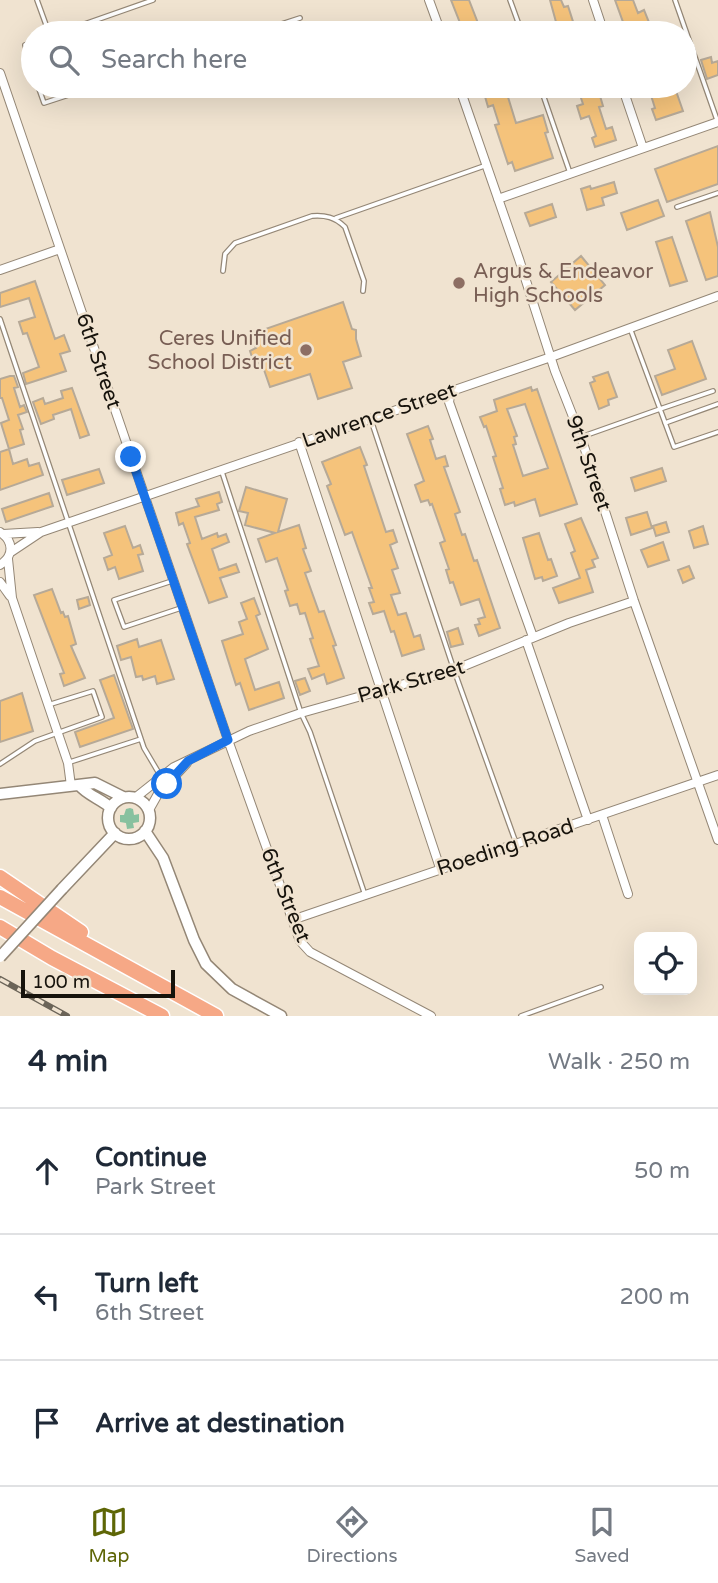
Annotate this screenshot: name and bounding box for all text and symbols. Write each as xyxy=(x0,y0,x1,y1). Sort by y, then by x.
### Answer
search box xyxy=(21,21,697,98)
icon: search xyxy=(45,41,83,79)
text: Search here xyxy=(101,44,247,75)
place label: Argus & Endeavor High Schools xyxy=(473,259,653,308)
marker: Argus & Endeavor High Schools xyxy=(451,275,467,291)
street label: 6th Street xyxy=(71,310,127,412)
place label: Ceres Unified School District xyxy=(148,326,292,375)
marker: Ceres Unified School District xyxy=(298,342,314,358)
street label: Lawrence Street xyxy=(299,377,459,454)
street label: 9th Street xyxy=(561,412,617,514)
route end xyxy=(115,441,146,472)
street label: Park Street xyxy=(355,654,468,709)
route start xyxy=(151,768,182,799)
street label: Roeding Road xyxy=(434,814,577,881)
street label: 6th Street xyxy=(255,844,316,946)
map controls xyxy=(634,932,697,995)
button: locate xyxy=(634,932,697,995)
scale bar xyxy=(21,967,175,999)
text: 100 m xyxy=(32,971,90,993)
text: 4 min xyxy=(28,1043,108,1080)
text: Walk · 250 m xyxy=(548,1048,690,1076)
text: Continue xyxy=(95,1142,207,1173)
icon: ahead xyxy=(28,1152,66,1190)
text: 50 m xyxy=(634,1157,690,1185)
text: Park Street xyxy=(95,1173,216,1201)
text: Turn left xyxy=(95,1268,198,1299)
icon: left xyxy=(28,1278,66,1316)
text: 200 m xyxy=(620,1283,690,1311)
text: 6th Street xyxy=(95,1299,204,1327)
icon: arrive xyxy=(28,1404,66,1442)
text: Arrive at destination xyxy=(95,1408,345,1439)
tab: Map xyxy=(89,1503,130,1567)
tab: Directions xyxy=(307,1503,398,1567)
tab: Saved xyxy=(575,1503,629,1567)

